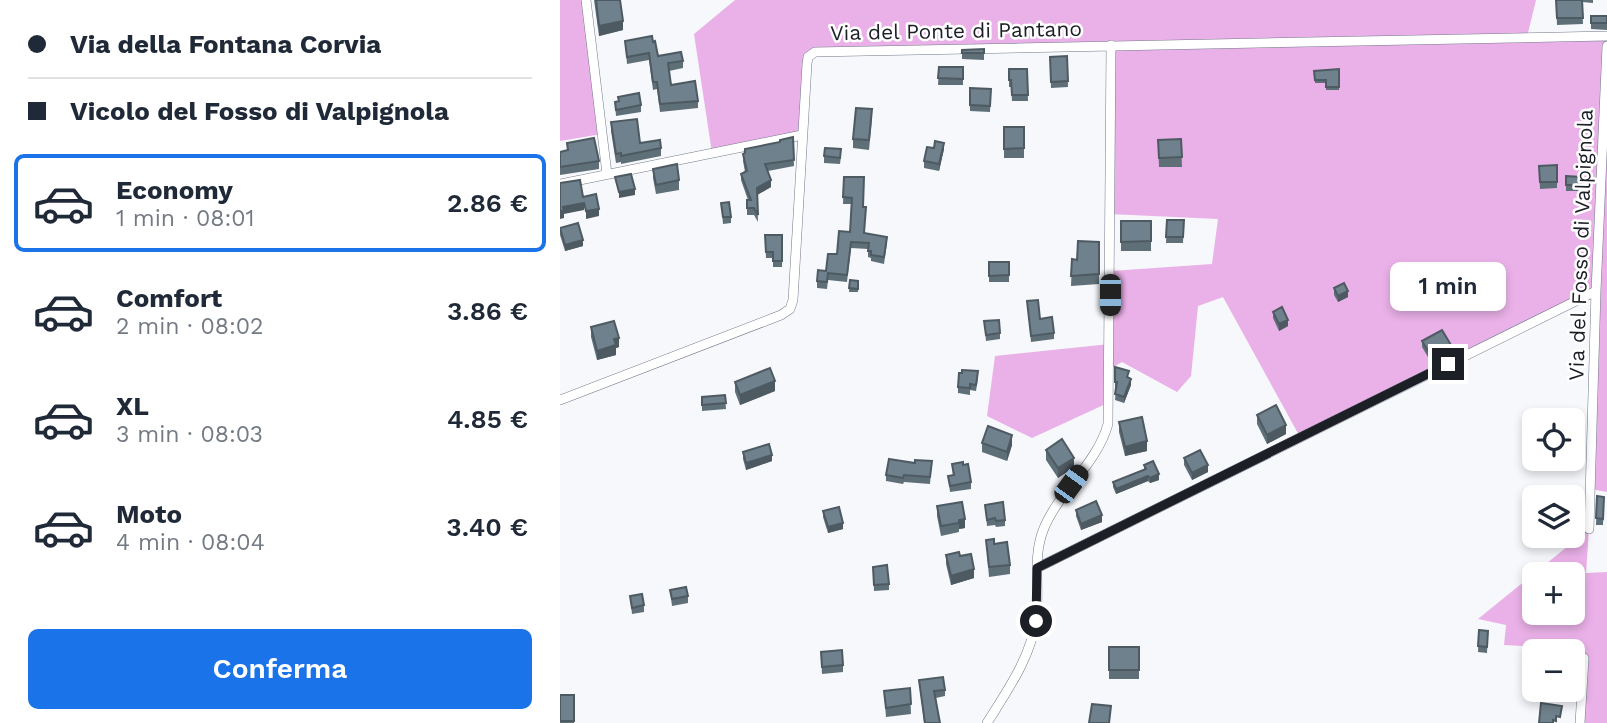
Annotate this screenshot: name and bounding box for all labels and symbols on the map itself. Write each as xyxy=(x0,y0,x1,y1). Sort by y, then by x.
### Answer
street label: Via del Ponte di Pantano xyxy=(830,16,1082,45)
street label: Via del Fosso di Valpignola xyxy=(1563,109,1598,381)
callout: 1 min xyxy=(1390,262,1506,312)
car xyxy=(1100,274,1121,316)
route end xyxy=(1432,348,1464,380)
car xyxy=(1051,461,1092,507)
route start xyxy=(1020,605,1052,637)

